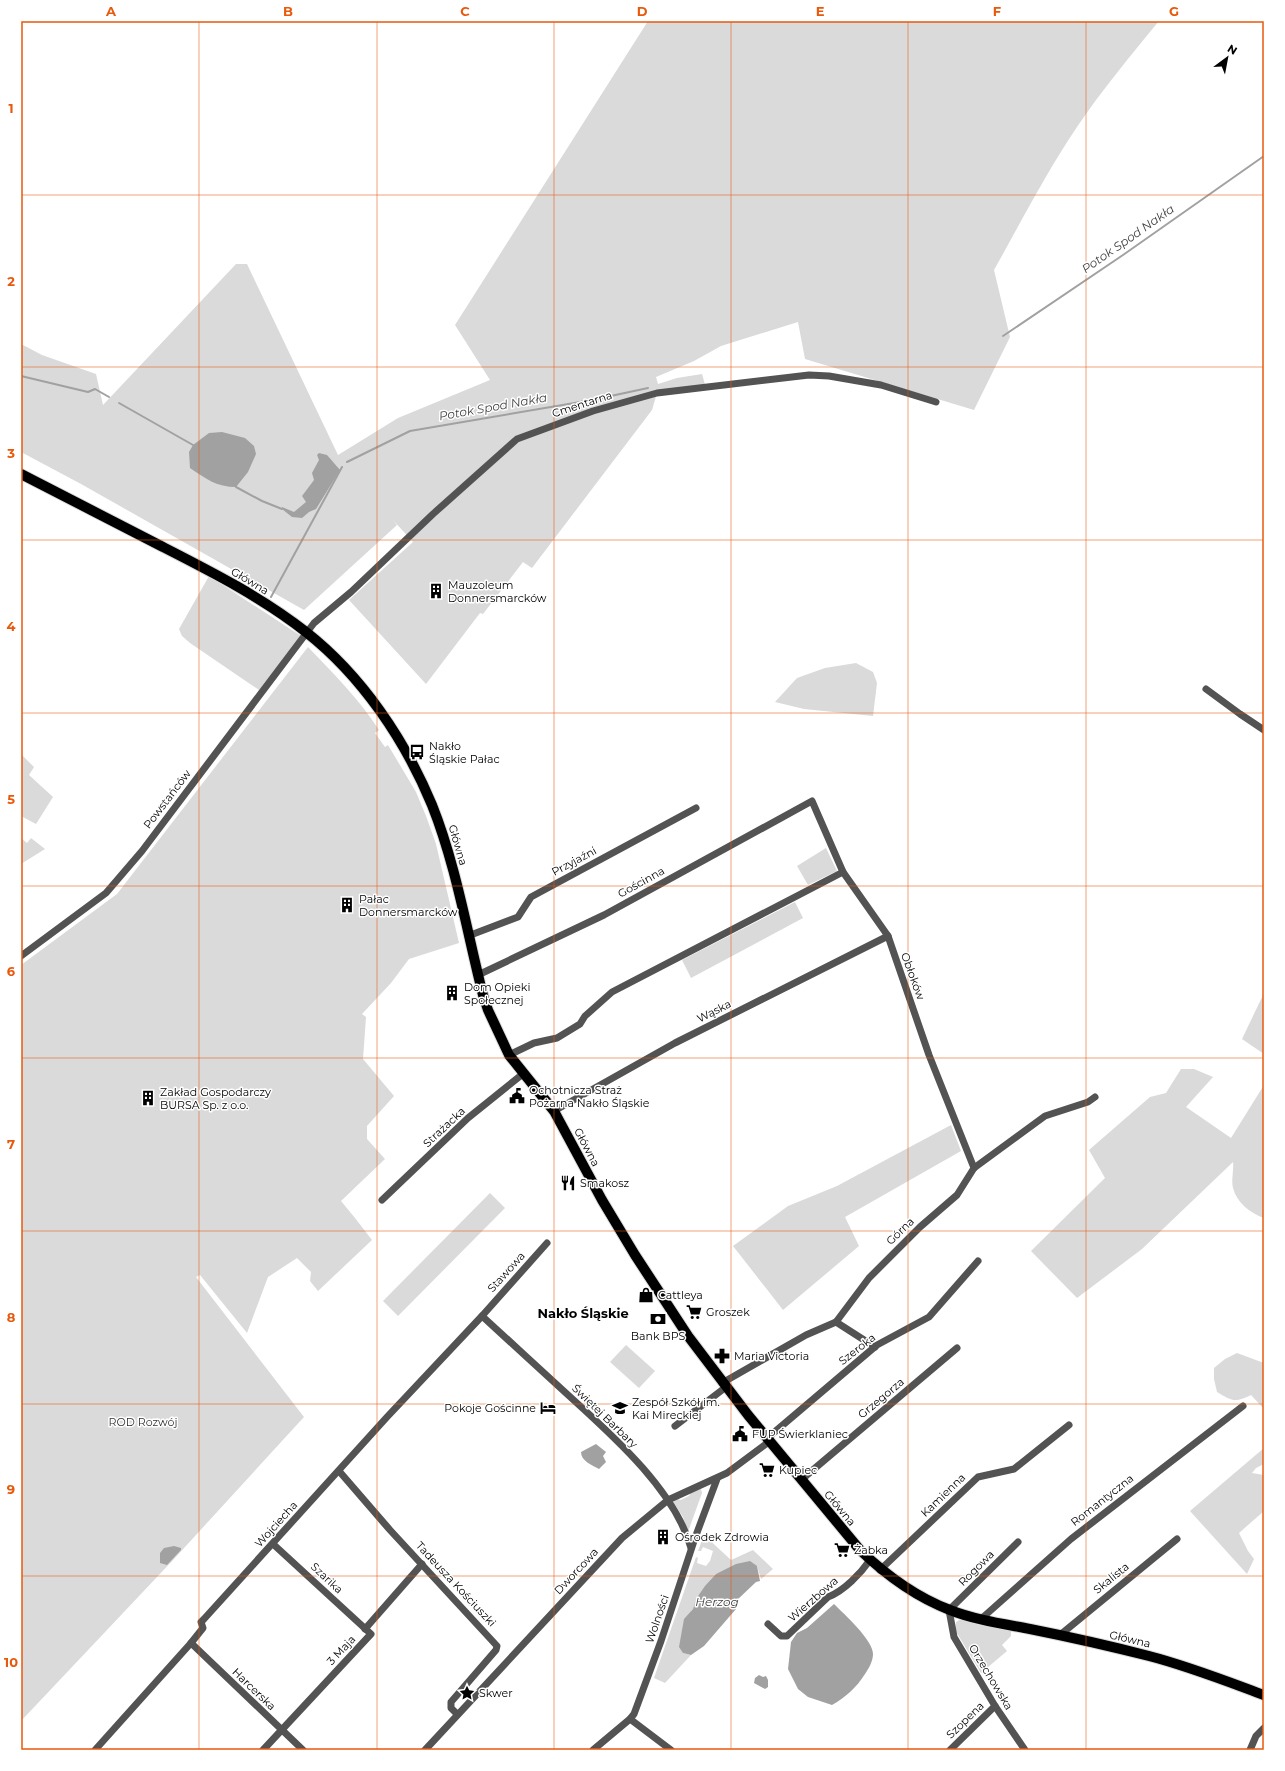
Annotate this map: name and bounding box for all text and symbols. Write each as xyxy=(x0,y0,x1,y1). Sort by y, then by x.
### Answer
text: A xyxy=(105,3,117,19)
text: B xyxy=(283,3,293,19)
text: C xyxy=(460,3,470,19)
text: D xyxy=(637,3,648,19)
text: E xyxy=(816,3,825,19)
text: F xyxy=(993,3,1001,19)
text: G xyxy=(1169,3,1179,19)
north arrow xyxy=(1207,38,1247,78)
text: N xyxy=(1225,41,1240,58)
text: 1 xyxy=(8,100,14,116)
water label: Potok Spod Nakła xyxy=(1079,201,1177,276)
text: 2 xyxy=(7,273,15,289)
street label: Cmentarna xyxy=(550,388,614,420)
water label: Potok Spod Nakła xyxy=(438,390,548,423)
text: 3 xyxy=(6,445,15,461)
street label: Główna xyxy=(228,564,272,598)
place label: Mauzoleum Donnersmarcków xyxy=(448,578,547,605)
building icon: Mauzoleum Donnersmarcków xyxy=(427,582,445,600)
text: 4 xyxy=(7,618,16,634)
place label: Nakło Śląskie Pałac xyxy=(429,739,500,766)
bus stop icon: Nakło Śląskie Pałac xyxy=(408,743,426,761)
street label: Powstańców xyxy=(140,767,194,831)
text: 5 xyxy=(7,791,15,807)
street label: Główna xyxy=(445,823,471,867)
street label: Przyjaźni xyxy=(549,843,599,879)
street label: Gościnna xyxy=(615,863,667,901)
place label: Pałac Donnersmarcków xyxy=(359,892,458,919)
building icon: Pałac Donnersmarcków xyxy=(338,896,356,914)
street label: Obłoków xyxy=(898,950,928,1002)
text: 6 xyxy=(7,963,16,979)
place label: Dom Opieki Społecznej xyxy=(464,980,530,1007)
building icon: Dom Opieki Społecznej xyxy=(443,984,461,1002)
street label: Wąska xyxy=(695,996,733,1026)
place label: Ochotnicza Straż Pożarna Nakło Śląskie xyxy=(529,1083,650,1110)
place label: Zakład Gospodarczy BURSA Sp. z o.o. xyxy=(160,1085,271,1112)
public building icon: Ochotnicza Straż Pożarna Nakło Śląskie xyxy=(508,1087,526,1105)
building icon: Zakład Gospodarczy BURSA Sp. z o.o. xyxy=(139,1089,157,1107)
street label: Strażacka xyxy=(420,1104,468,1150)
street label: Główna xyxy=(571,1125,603,1169)
text: 7 xyxy=(7,1136,15,1152)
restaurant icon: Smakosz xyxy=(559,1174,577,1192)
place label: Smakosz xyxy=(580,1176,630,1190)
street label: Górna xyxy=(883,1214,917,1248)
street label: Stawowa xyxy=(484,1249,528,1295)
shop icon: Cattleya xyxy=(637,1286,655,1304)
place label: Cattleya xyxy=(658,1288,703,1302)
supermarket icon: Groszek xyxy=(685,1303,703,1321)
district label: Nakło Śląskie xyxy=(537,1305,629,1321)
place label: Groszek xyxy=(706,1305,750,1319)
text: 8 xyxy=(7,1309,16,1325)
bank icon: Bank BPS xyxy=(649,1310,667,1328)
place label: Bank BPS xyxy=(631,1329,686,1343)
street label: Szeroka xyxy=(836,1330,878,1368)
pharmacy icon: Maria Victoria xyxy=(713,1347,731,1365)
place label: Maria Victoria xyxy=(734,1349,809,1363)
street label: Grzegorza xyxy=(855,1375,907,1421)
street label: Świętej Barbary xyxy=(569,1381,641,1451)
place label: Zespół Szkół im. Kai Mireckiej xyxy=(632,1395,720,1422)
hotel icon: Pokoje Gościnne xyxy=(539,1399,557,1417)
school or university icon: Zespół Szkół im. Kai Mireckiej xyxy=(611,1399,629,1417)
place label: Pokoje Gościnne xyxy=(444,1401,536,1415)
park label: ROD Rozwój xyxy=(109,1415,177,1429)
public building icon: FUP Świerklaniec xyxy=(731,1425,749,1443)
place label: FUP Świerklaniec xyxy=(752,1427,848,1441)
supermarket icon: Kupiec xyxy=(758,1461,776,1479)
place label: Kupiec xyxy=(779,1463,817,1477)
street label: Kamienna xyxy=(918,1470,968,1520)
street label: Romantyczna xyxy=(1068,1471,1136,1529)
text: 9 xyxy=(7,1481,15,1497)
street label: Główna xyxy=(821,1487,859,1529)
street label: Wojciecha xyxy=(252,1498,300,1550)
building icon: Ośrodek Zdrowia xyxy=(654,1528,672,1546)
place label: Ośrodek Zdrowia xyxy=(675,1530,769,1544)
street label: Tadeusza Kościuszki xyxy=(413,1539,499,1629)
supermarket icon: Żabka xyxy=(833,1541,851,1559)
place label: Żabka xyxy=(854,1543,888,1557)
street label: Dworcowa xyxy=(551,1545,601,1597)
street label: Rogowa xyxy=(955,1547,997,1589)
street label: Skalista xyxy=(1090,1559,1132,1597)
street label: Szarika xyxy=(308,1560,346,1596)
street label: Wierzbowa xyxy=(785,1573,841,1625)
street label: Wolności xyxy=(642,1593,672,1645)
water label: Herzog xyxy=(695,1594,739,1609)
street label: Główna xyxy=(1108,1627,1152,1651)
street label: 3 Maja xyxy=(324,1632,358,1668)
street label: Orzechowska xyxy=(966,1642,1016,1712)
text: 10 xyxy=(4,1654,18,1670)
street label: Harcerska xyxy=(229,1665,279,1713)
place icon: Skwer xyxy=(458,1684,476,1702)
place label: Skwer xyxy=(479,1686,513,1700)
street label: Szopena xyxy=(943,1699,987,1741)

